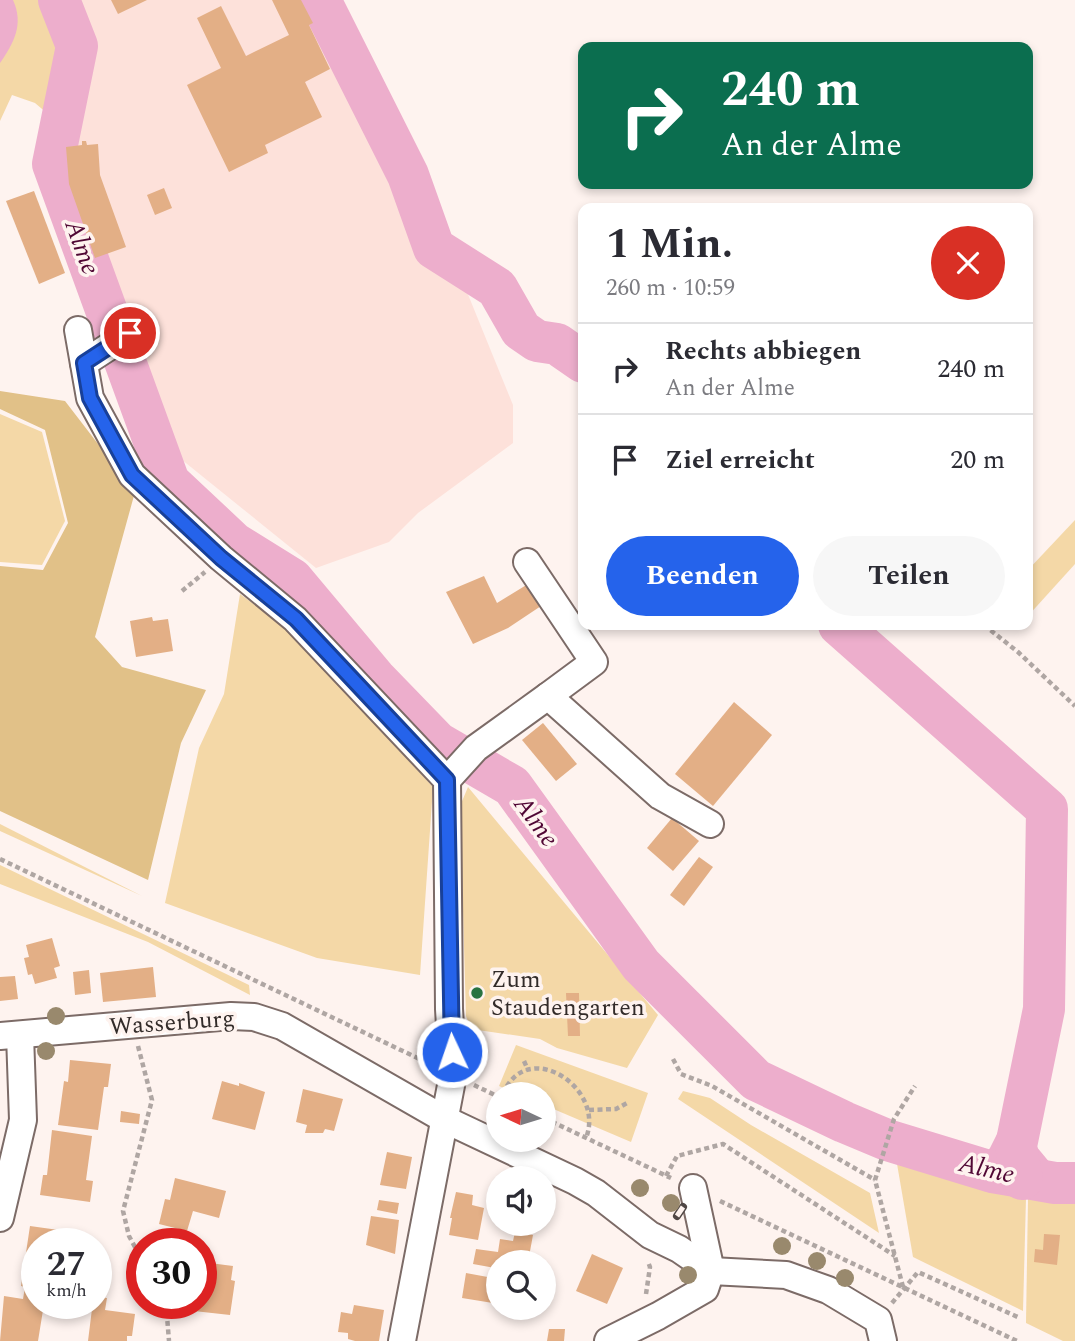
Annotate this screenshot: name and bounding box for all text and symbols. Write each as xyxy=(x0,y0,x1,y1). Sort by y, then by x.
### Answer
text: 240 m xyxy=(721,53,860,128)
icon: right xyxy=(606,70,697,161)
text: An der Alme xyxy=(721,121,902,170)
water label: Alme xyxy=(53,213,110,280)
text: 1 Min. xyxy=(606,213,733,276)
button: close xyxy=(931,226,1005,300)
text: 260 m · 10:59 xyxy=(606,271,735,306)
pin xyxy=(100,303,160,363)
icon: arrive xyxy=(111,314,149,352)
text: Rechts abbiegen xyxy=(665,331,861,371)
text: 240 m xyxy=(937,349,1005,389)
icon: right xyxy=(606,350,644,388)
text: An der Alme xyxy=(665,371,795,406)
text: Ziel erreicht xyxy=(665,440,815,480)
text: 20 m xyxy=(950,440,1005,480)
icon: arrive xyxy=(606,441,644,479)
button: Beenden xyxy=(606,536,799,616)
button: Teilen xyxy=(813,536,1005,616)
water label: Alme xyxy=(503,786,569,856)
place label: Zum Staudengarten xyxy=(491,962,645,1026)
marker: Zum Staudengarten xyxy=(469,985,485,1001)
street label: Wasserburg xyxy=(108,1001,236,1045)
position arrow xyxy=(415,1015,489,1089)
north arrow xyxy=(486,1082,556,1152)
map controls xyxy=(486,1082,556,1320)
water label: Alme xyxy=(954,1143,1018,1195)
button: sound xyxy=(486,1166,556,1236)
speed limit sign: 30 xyxy=(126,1228,217,1319)
text: 27 xyxy=(47,1238,86,1291)
button: search xyxy=(486,1250,556,1320)
text: km/h xyxy=(46,1277,87,1304)

